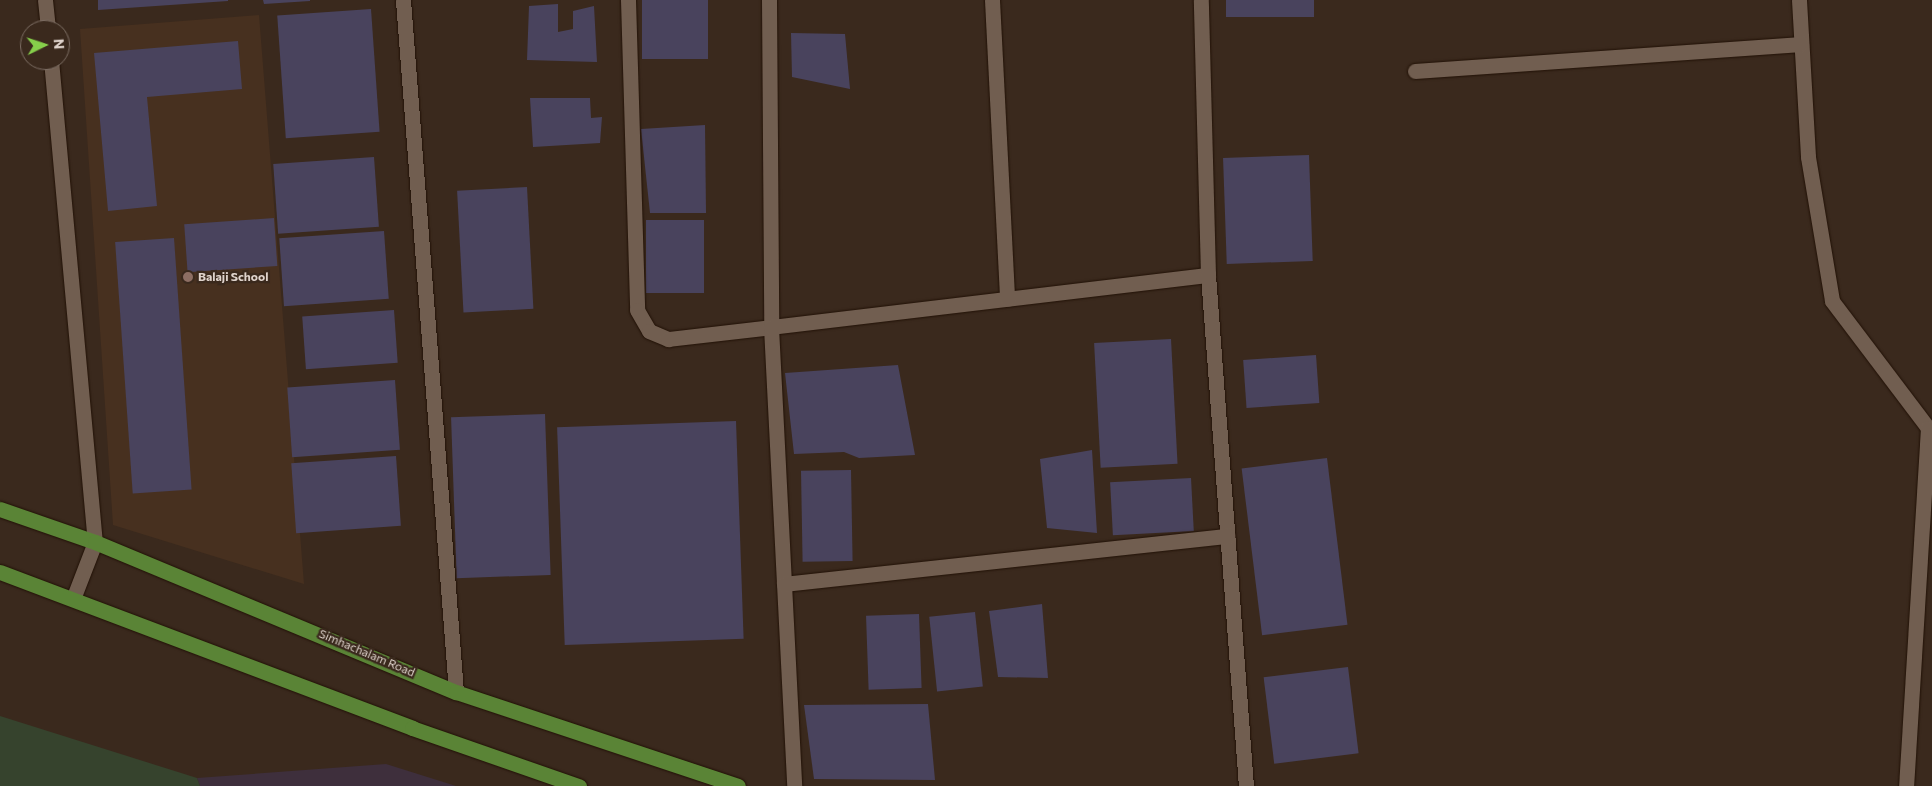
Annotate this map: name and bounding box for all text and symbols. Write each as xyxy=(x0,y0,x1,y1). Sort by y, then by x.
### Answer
north arrow xyxy=(20,20,70,70)
text: N xyxy=(51,38,68,50)
place label: Balaji School xyxy=(198,270,268,284)
marker: Balaji School xyxy=(182,271,194,283)
street label: Simhachalam Road xyxy=(317,626,417,680)

